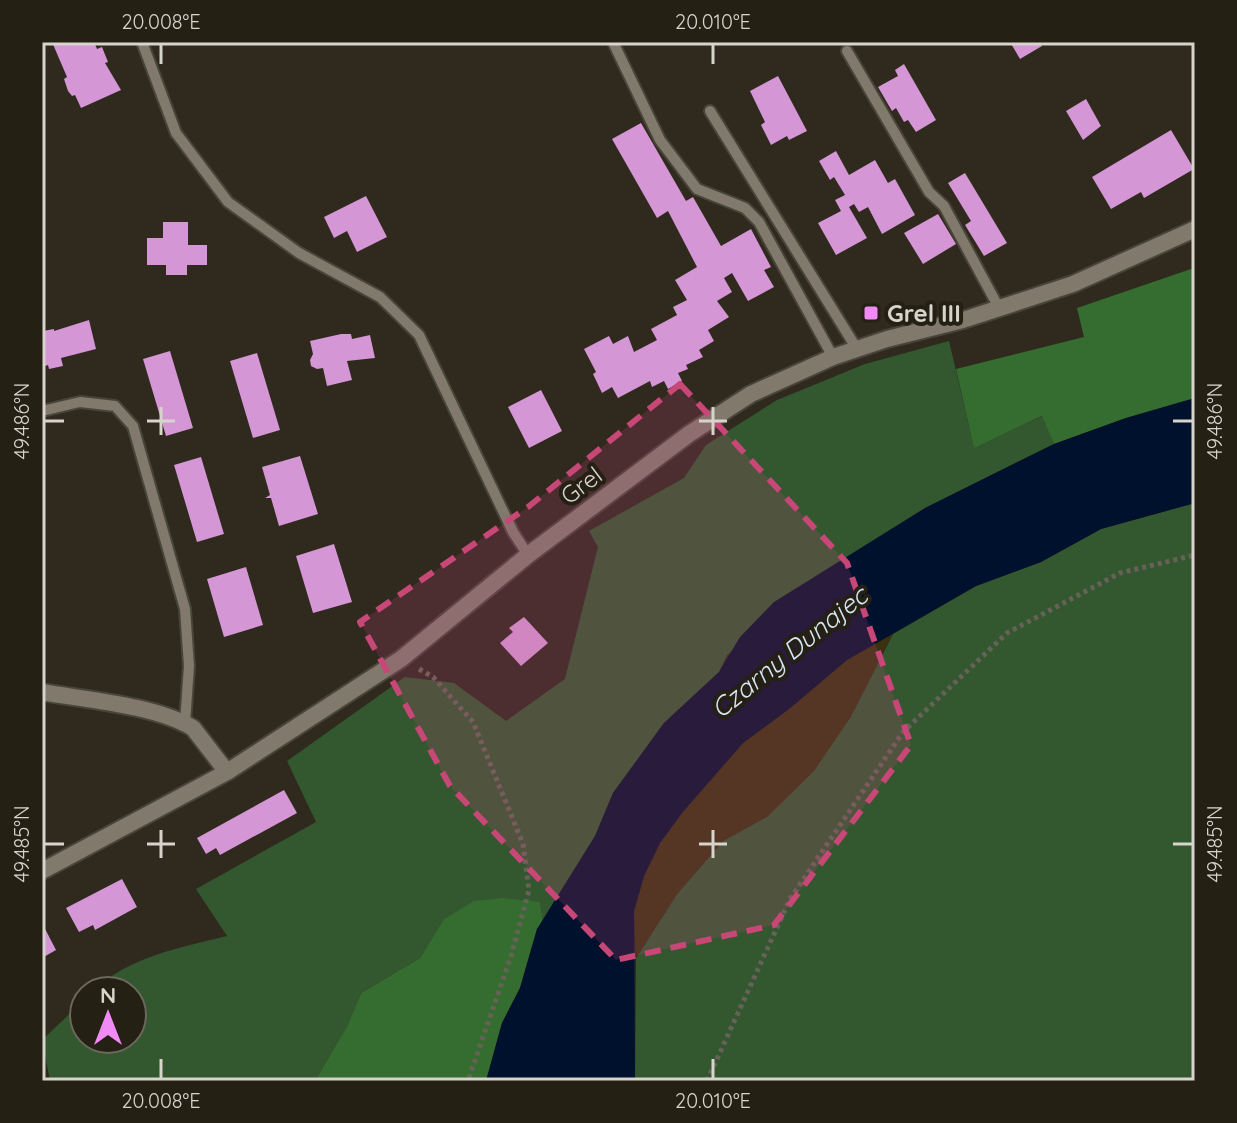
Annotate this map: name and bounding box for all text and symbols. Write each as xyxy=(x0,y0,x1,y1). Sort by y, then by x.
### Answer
text: 20.008°E xyxy=(121,9,201,34)
text: 20.010°E xyxy=(675,9,751,34)
place label: Grel III xyxy=(887,298,961,328)
marker: Grel III xyxy=(862,304,880,322)
text: 49.486°N xyxy=(9,383,34,459)
text: 49.486°N xyxy=(1202,383,1227,459)
street label: Grel xyxy=(554,460,608,510)
water label: Czarny Dunajec xyxy=(704,577,876,725)
text: 49.485°N xyxy=(9,806,34,882)
text: 49.485°N xyxy=(1202,806,1227,882)
north arrow xyxy=(68,975,148,1055)
text: N xyxy=(100,981,116,1009)
text: 20.008°E xyxy=(121,1088,201,1113)
text: 20.010°E xyxy=(675,1088,751,1113)

